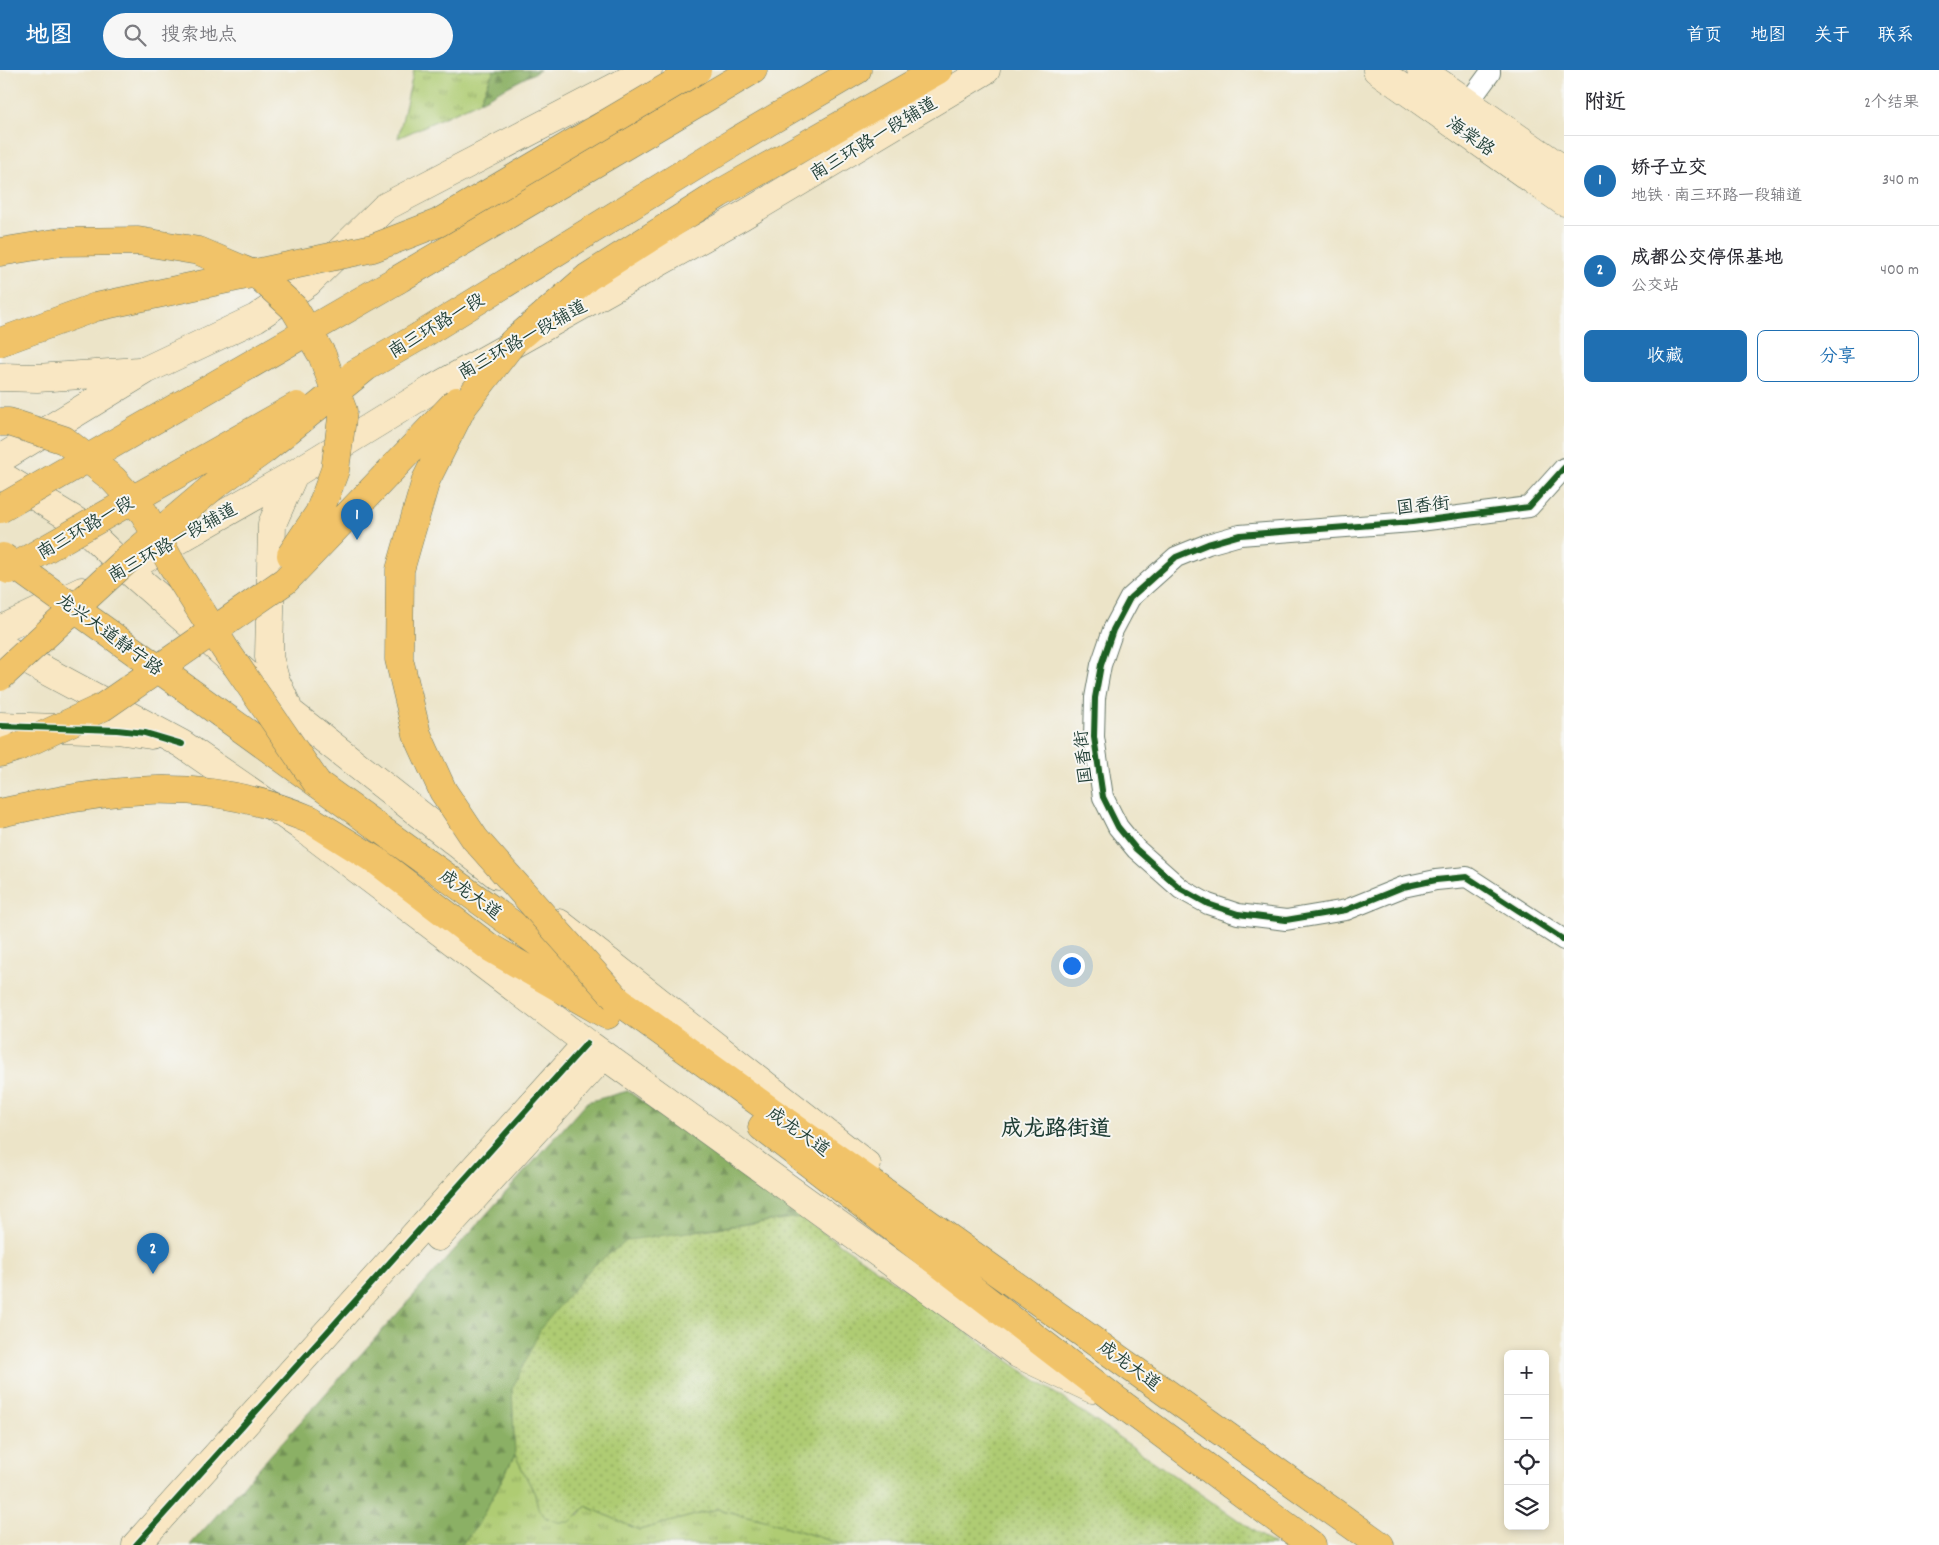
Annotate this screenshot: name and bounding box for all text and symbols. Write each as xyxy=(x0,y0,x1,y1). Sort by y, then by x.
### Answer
search box xyxy=(103,13,453,58)
text: 地图 xyxy=(25,20,73,54)
icon: search xyxy=(121,21,149,49)
text: 搜索地点 xyxy=(161,23,237,50)
text: 首页 xyxy=(1686,24,1722,49)
text: 地图 xyxy=(1750,24,1786,49)
text: 关于 xyxy=(1814,24,1850,49)
text: 联系 xyxy=(1878,24,1914,49)
text: 附近 xyxy=(1584,89,1626,119)
street label: 南三环路一段辅道 xyxy=(806,92,942,188)
text: 2个结果 xyxy=(1864,92,1919,115)
street label: 海棠路 xyxy=(1440,112,1499,164)
text: 娇子立交 xyxy=(1631,156,1707,183)
text: 1 xyxy=(1598,169,1602,192)
text: 340 m xyxy=(1882,169,1919,192)
text: 地铁 · 南三环路一段辅道 xyxy=(1631,185,1802,208)
text: 成都公交停保基地 xyxy=(1631,246,1783,273)
text: 2 xyxy=(1597,259,1604,282)
text: 400 m xyxy=(1880,259,1919,282)
text: 公交站 xyxy=(1631,275,1679,298)
street label: 南三环路一段 xyxy=(385,289,490,366)
street label: 南三环路一段辅道 xyxy=(454,295,592,387)
button: 收藏 xyxy=(1584,330,1747,382)
button: 分享 xyxy=(1757,330,1919,382)
street label: 南三环路一段 xyxy=(33,491,139,567)
street label: 国香街 xyxy=(1395,492,1451,523)
street label: 南三环路一段辅道 xyxy=(104,498,242,590)
pin: 1 xyxy=(341,499,373,540)
street label: 龙兴大道静宁路 xyxy=(50,589,167,683)
street label: 国香街 xyxy=(1070,729,1101,785)
street label: 成龙大道 xyxy=(433,865,506,927)
your location xyxy=(1059,953,1085,979)
street label: 成龙大道 xyxy=(761,1102,834,1164)
district label: 成龙路街道 xyxy=(1001,1115,1111,1146)
pin: 2 xyxy=(137,1233,169,1274)
street label: 成龙大道 xyxy=(1092,1336,1165,1398)
map controls xyxy=(1504,1350,1549,1530)
button: + xyxy=(1504,1350,1549,1395)
button: − xyxy=(1504,1395,1549,1440)
button: locate xyxy=(1504,1440,1549,1485)
button: layers xyxy=(1504,1485,1549,1530)

